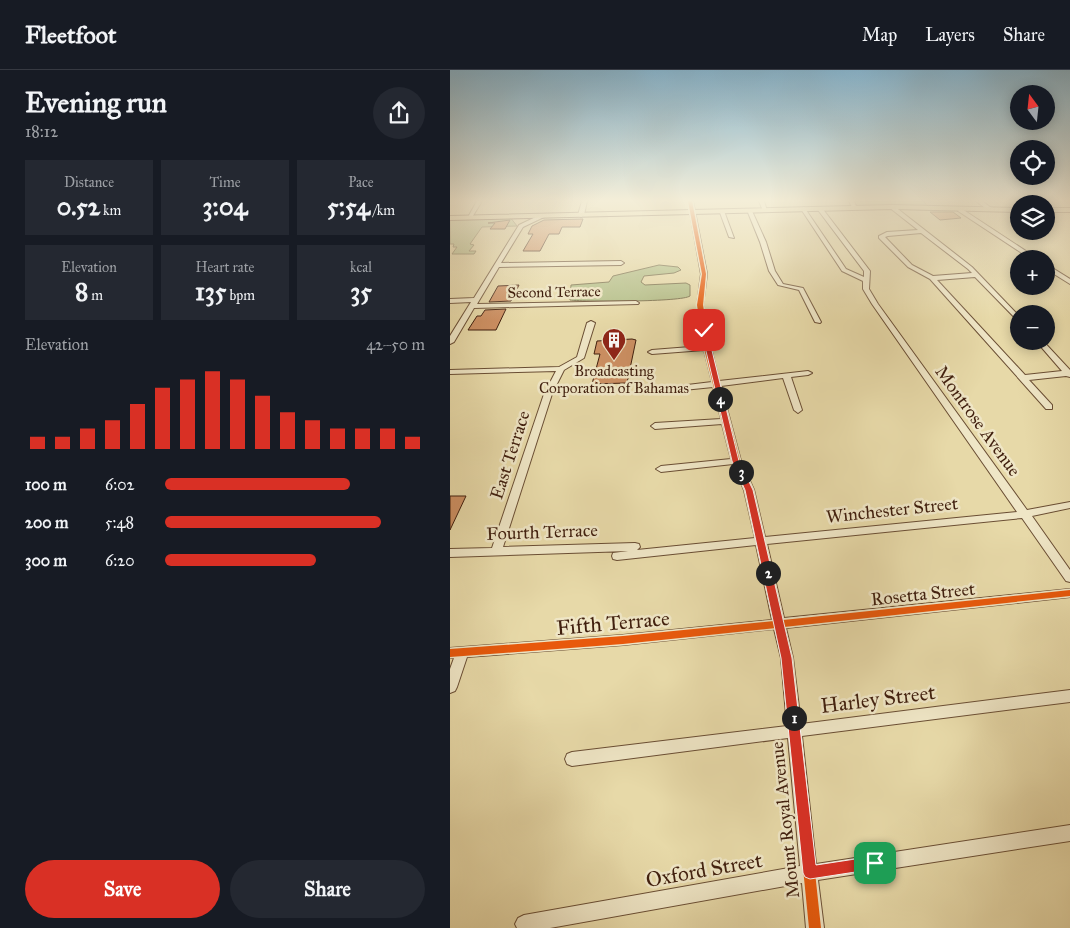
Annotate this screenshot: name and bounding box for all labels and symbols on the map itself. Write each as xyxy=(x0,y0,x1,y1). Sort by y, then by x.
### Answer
north arrow xyxy=(1010,85,1055,130)
street label: Second Terrace xyxy=(507,282,601,302)
pin xyxy=(683,309,725,351)
building icon: Broadcasting Corporation of Bahamas xyxy=(601,327,627,361)
street label: Montrose Avenue xyxy=(930,361,1026,481)
place label: Broadcasting Corporation of Bahamas xyxy=(539,362,689,397)
pin: 4 xyxy=(708,386,732,412)
street label: East Terrace xyxy=(485,408,535,502)
pin: 3 xyxy=(728,460,754,484)
street label: Winchester Street xyxy=(825,492,960,528)
street label: Fourth Terrace xyxy=(486,519,598,545)
pin: 2 xyxy=(756,560,780,586)
street label: Rosetta Street xyxy=(870,578,977,610)
street label: Fifth Terrace xyxy=(555,605,671,641)
street label: Harley Street xyxy=(819,679,937,719)
pin: 1 xyxy=(782,706,806,730)
street label: Mount Royal Avenue xyxy=(766,741,804,899)
pin xyxy=(854,842,896,884)
street label: Oxford Street xyxy=(644,847,765,893)

